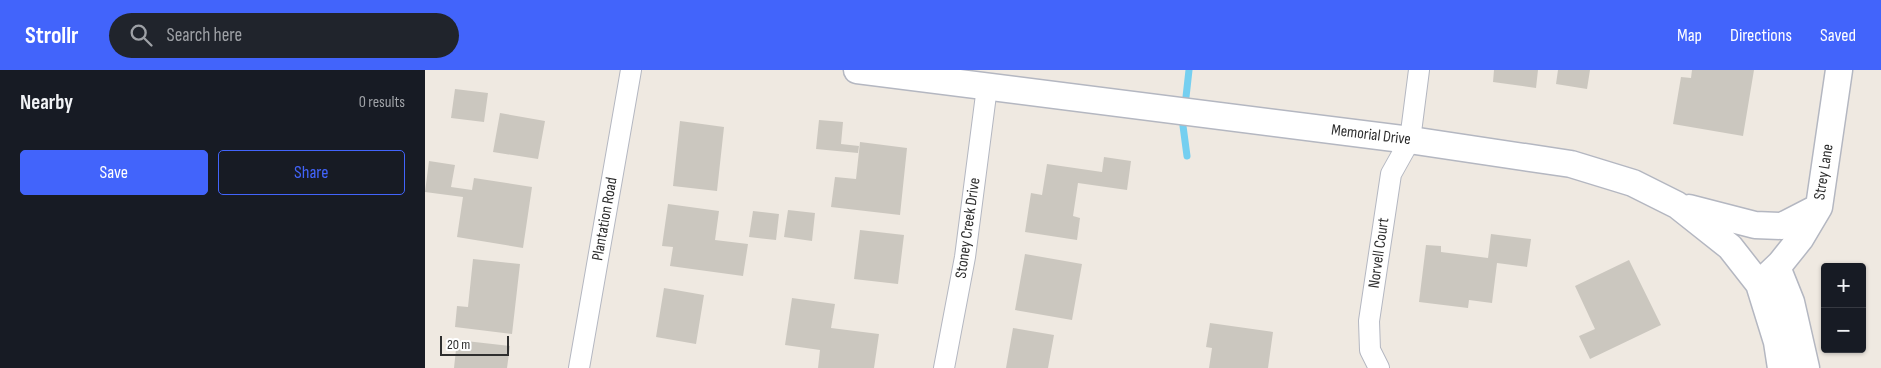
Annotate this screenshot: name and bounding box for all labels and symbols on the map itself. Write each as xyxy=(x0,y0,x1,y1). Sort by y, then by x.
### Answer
street label: Memorial Drive xyxy=(1330,121,1412,149)
street label: Strey Lane xyxy=(1810,143,1838,201)
street label: Plantation Road xyxy=(588,176,622,262)
street label: Stoney Creek Drive xyxy=(952,176,984,280)
street label: Norvell Court xyxy=(1365,216,1393,290)
scale bar xyxy=(440,333,509,356)

